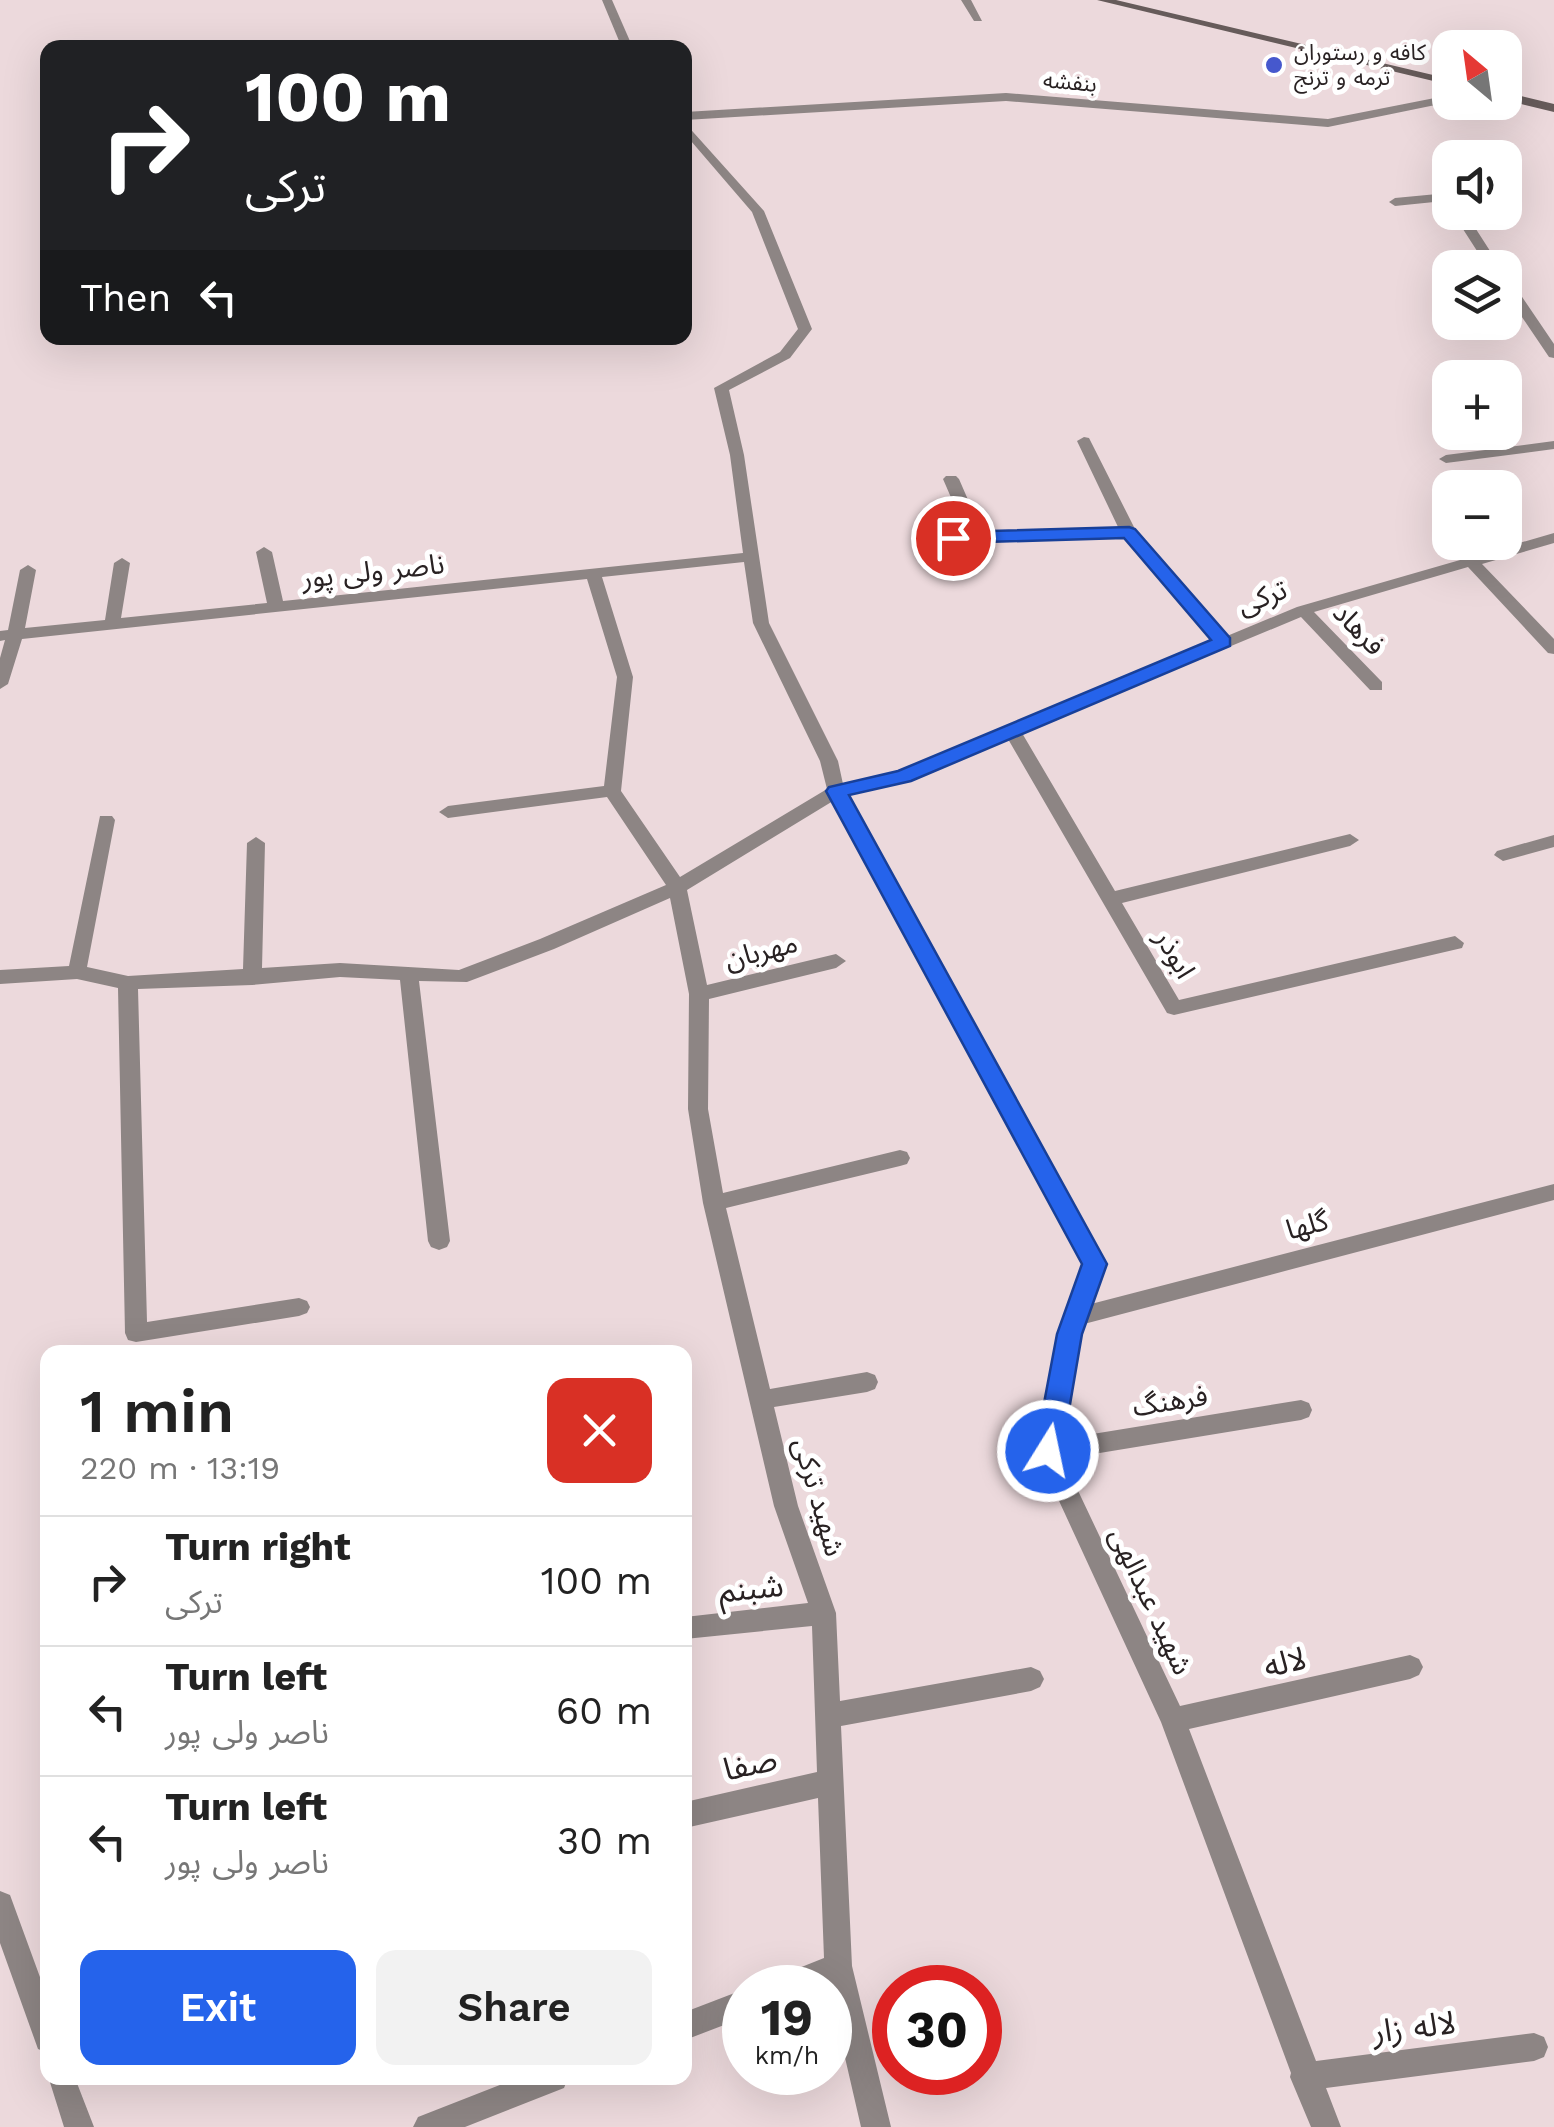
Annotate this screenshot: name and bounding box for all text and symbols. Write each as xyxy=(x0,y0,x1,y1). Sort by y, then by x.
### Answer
north arrow xyxy=(1432,30,1522,120)
map controls xyxy=(1432,30,1522,560)
place label: کافه و رستوران ترمه و ترنج xyxy=(1294,40,1427,94)
marker: کافه و رستوران ترمه و ترنج xyxy=(1263,54,1285,76)
text: 100 m xyxy=(245,56,451,138)
street label: بنفشه xyxy=(1042,67,1098,97)
icon: right xyxy=(80,80,210,210)
button: sound xyxy=(1432,140,1522,230)
text: ترکی xyxy=(245,160,326,213)
button: layers xyxy=(1432,250,1522,340)
icon: left xyxy=(191,270,246,325)
text: Then xyxy=(80,276,171,320)
button: + xyxy=(1432,360,1522,450)
button: − xyxy=(1432,470,1522,560)
pin xyxy=(911,496,996,581)
icon: arrive xyxy=(926,511,981,566)
street label: ناصر ولی پور xyxy=(299,547,446,596)
street label: ترکی xyxy=(1233,573,1291,621)
street label: فرهاد xyxy=(1326,596,1392,662)
street label: ابوذر xyxy=(1147,923,1202,984)
street label: مهربان xyxy=(721,926,801,976)
street label: گلها xyxy=(1282,1203,1332,1246)
text: 1 min xyxy=(80,1376,234,1447)
button: close xyxy=(547,1378,652,1483)
street label: فرهنگ xyxy=(1130,1379,1210,1423)
position arrow xyxy=(996,1399,1100,1503)
street label: شهید ترکی xyxy=(786,1434,852,1560)
text: 220 m · 13:19 xyxy=(80,1449,280,1487)
street label: شهید عبدالهی xyxy=(1103,1522,1199,1680)
text: Turn right xyxy=(165,1525,351,1569)
icon: right xyxy=(80,1554,135,1609)
text: 100 m xyxy=(541,1559,652,1603)
street label: شبنم xyxy=(717,1566,786,1615)
text: ترکی xyxy=(165,1583,223,1621)
street label: لاله xyxy=(1260,1639,1310,1685)
text: Turn left xyxy=(165,1655,327,1699)
icon: left xyxy=(80,1684,135,1739)
text: 60 m xyxy=(556,1689,652,1733)
text: ناصر ولی پور xyxy=(165,1713,329,1751)
street label: صفا xyxy=(719,1739,781,1789)
text: Turn left xyxy=(165,1785,327,1829)
icon: left xyxy=(80,1814,135,1869)
text: 30 m xyxy=(557,1819,652,1863)
text: ناصر ولی پور xyxy=(165,1843,329,1881)
button: Exit xyxy=(80,1950,356,2065)
button: Share xyxy=(376,1950,652,2065)
speed limit sign: 30 xyxy=(872,1965,1002,2095)
text: 19 xyxy=(761,1988,813,2047)
street label: لاله زار xyxy=(1369,2003,1458,2051)
text: km/h xyxy=(755,2041,819,2070)

